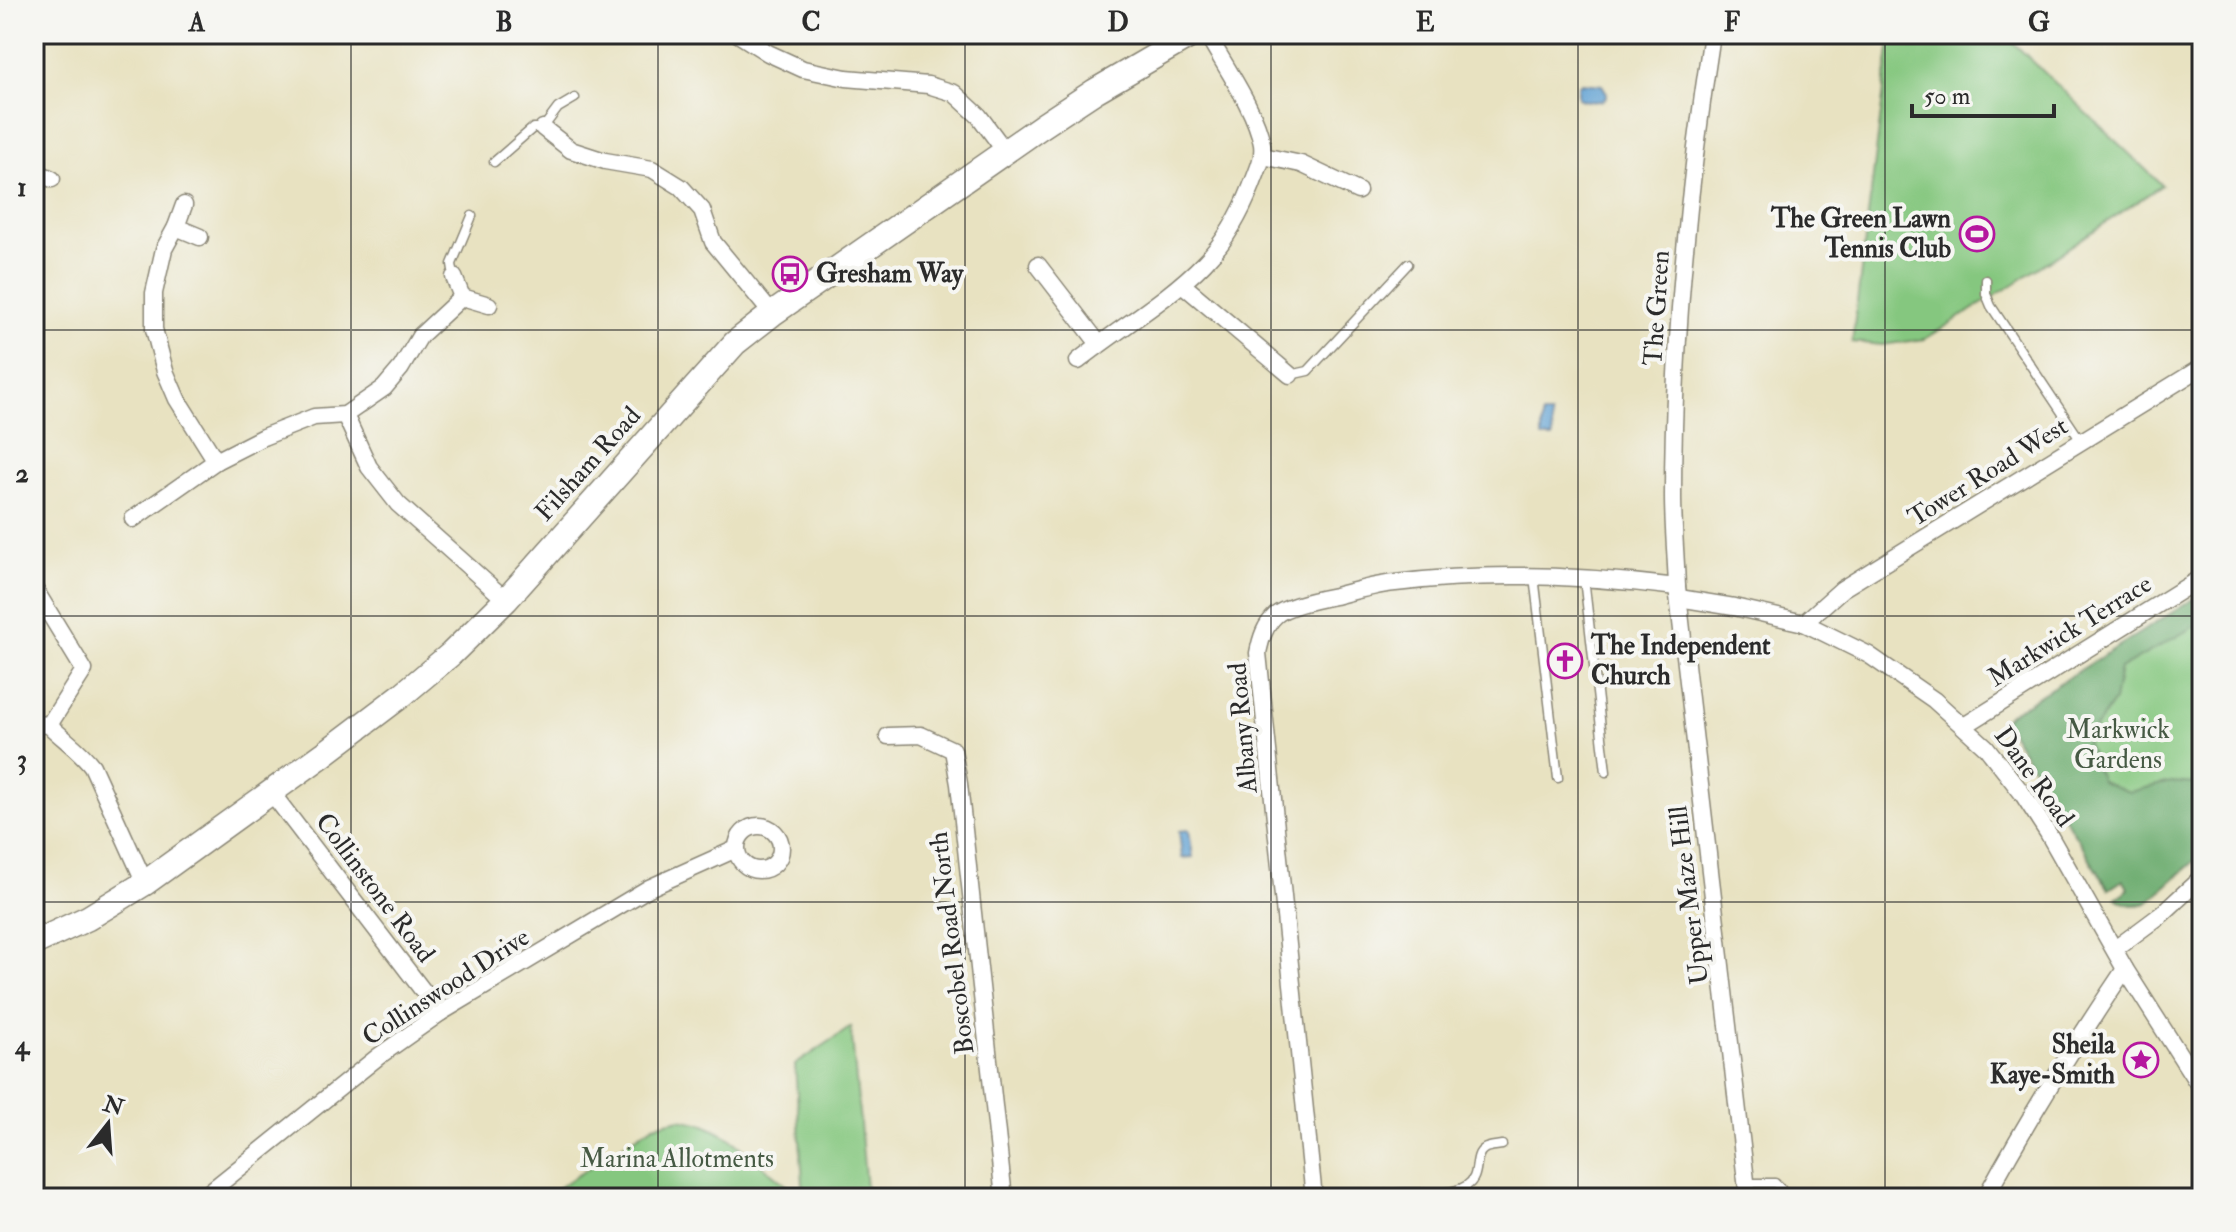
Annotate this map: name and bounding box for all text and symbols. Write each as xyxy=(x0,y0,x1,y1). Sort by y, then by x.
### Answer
text: A xyxy=(188,7,206,39)
text: B xyxy=(495,7,513,39)
text: C xyxy=(801,7,821,39)
text: D xyxy=(1107,7,1129,39)
text: E xyxy=(1416,7,1435,39)
text: F xyxy=(1724,7,1741,39)
text: G xyxy=(2028,7,2050,39)
scale bar xyxy=(1912,68,2054,118)
text: 50 m xyxy=(1924,81,1971,112)
text: 1 xyxy=(17,172,27,204)
place label: The Green Lawn Tennis Club xyxy=(1770,203,1952,265)
sports icon: The Green Lawn Tennis Club xyxy=(1958,215,1996,253)
street label: The Green xyxy=(1637,249,1677,367)
bus stop icon: Gresham Way xyxy=(771,255,809,293)
place label: Gresham Way xyxy=(816,258,965,291)
street label: Filsham Road xyxy=(528,400,648,528)
street label: Tower Road West xyxy=(1902,410,2074,534)
text: 2 xyxy=(15,458,29,490)
street label: Markwick Terrace xyxy=(1982,568,2158,694)
place label: The Independent Church xyxy=(1590,630,1771,692)
church icon: The Independent Church xyxy=(1546,642,1584,680)
street label: Albany Road xyxy=(1221,661,1265,796)
park label: Markwick Gardens xyxy=(2066,714,2170,776)
street label: Dane Road xyxy=(1987,721,2081,833)
text: 3 xyxy=(17,744,27,776)
street label: Upper Maze Hill xyxy=(1662,803,1717,986)
street label: Collinstone Road xyxy=(308,807,442,969)
street label: Boscobel Road North xyxy=(922,830,982,1056)
street label: Collinswood Drive xyxy=(356,921,536,1053)
place label: Sheila Kaye-Smith xyxy=(1990,1029,2116,1092)
text: 4 xyxy=(14,1030,31,1062)
place icon: Sheila Kaye-Smith xyxy=(2122,1041,2160,1079)
north arrow xyxy=(68,1084,148,1164)
text: N xyxy=(99,1089,127,1122)
park label: Marina Allotments xyxy=(580,1143,774,1175)

